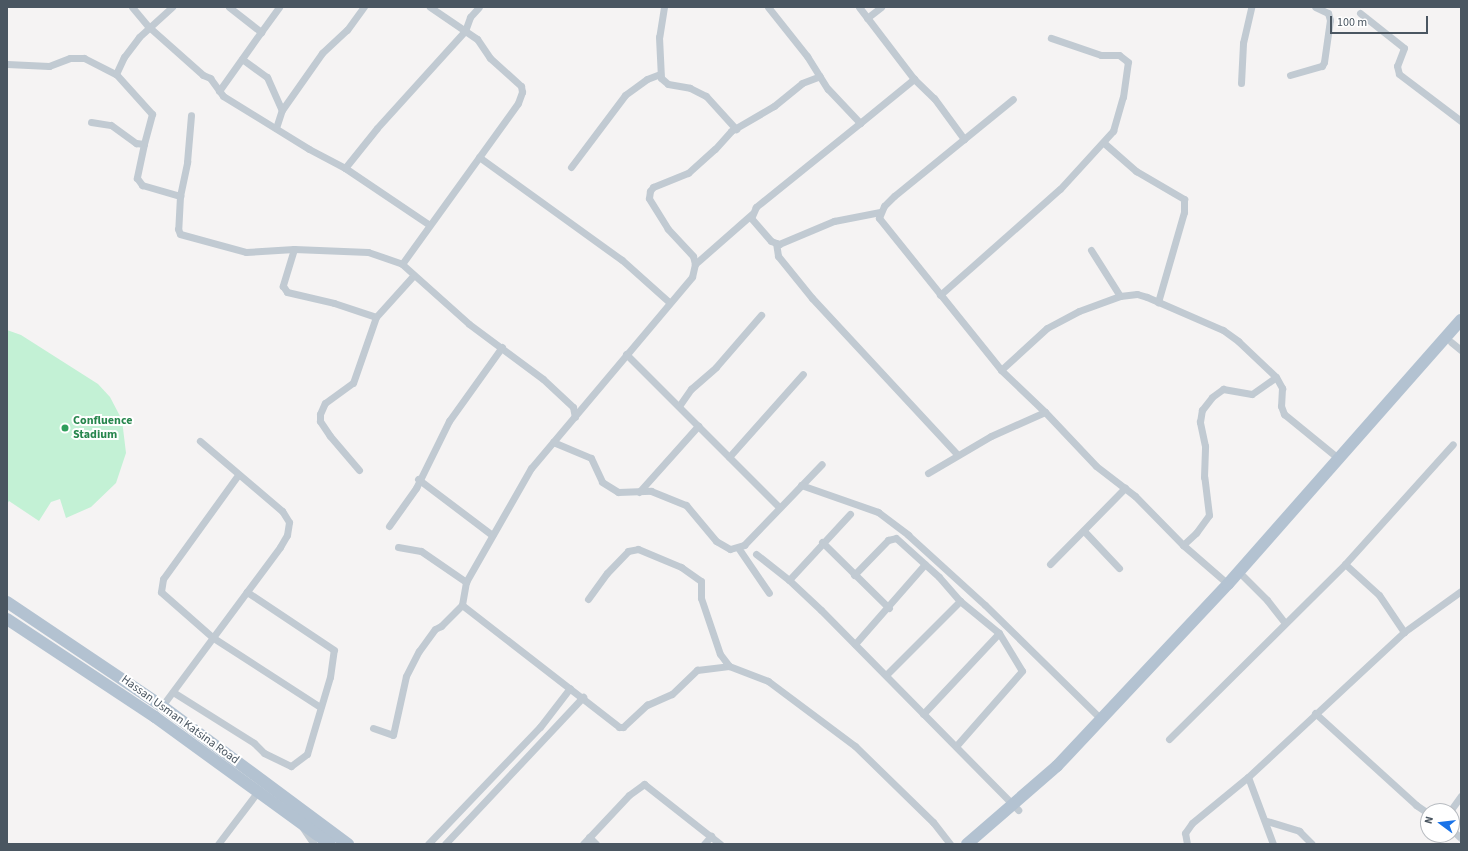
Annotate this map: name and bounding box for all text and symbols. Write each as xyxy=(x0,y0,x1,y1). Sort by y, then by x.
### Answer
scale bar xyxy=(1332,8,1430,34)
text: 100 m xyxy=(1337,14,1367,31)
place label: Confluence Stadium xyxy=(73,414,132,442)
marker: Confluence Stadium xyxy=(60,423,70,433)
street label: Hassan Usman Katsina Road xyxy=(118,672,242,768)
north arrow xyxy=(1420,803,1460,843)
text: N xyxy=(1421,815,1437,826)

